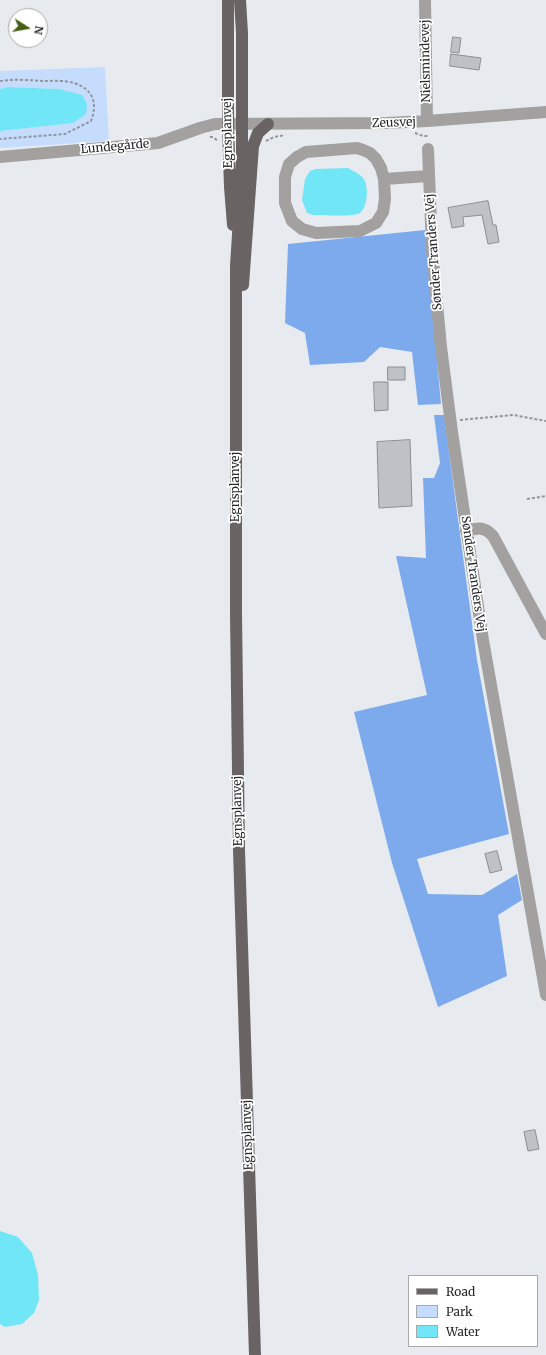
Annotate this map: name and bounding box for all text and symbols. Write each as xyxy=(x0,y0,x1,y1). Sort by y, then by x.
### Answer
north arrow xyxy=(8,8,48,48)
street label: Nielsmindevej xyxy=(418,19,434,103)
text: N xyxy=(31,24,47,36)
street label: Egnsplanvej xyxy=(220,98,236,168)
street label: Zeusvej xyxy=(372,115,416,131)
street label: Lundegårde xyxy=(80,137,150,157)
street label: Sønder Tranders Vej xyxy=(423,193,445,311)
street label: Egnsplanvej xyxy=(229,452,243,522)
street label: Sønder Tranders Vej xyxy=(458,515,488,633)
street label: Egnsplanvej xyxy=(230,776,246,846)
street label: Egnsplanvej xyxy=(240,1099,256,1171)
legend xyxy=(408,1275,538,1347)
text: Road xyxy=(446,1284,475,1299)
text: Park xyxy=(446,1304,473,1319)
text: Water xyxy=(446,1324,480,1339)

